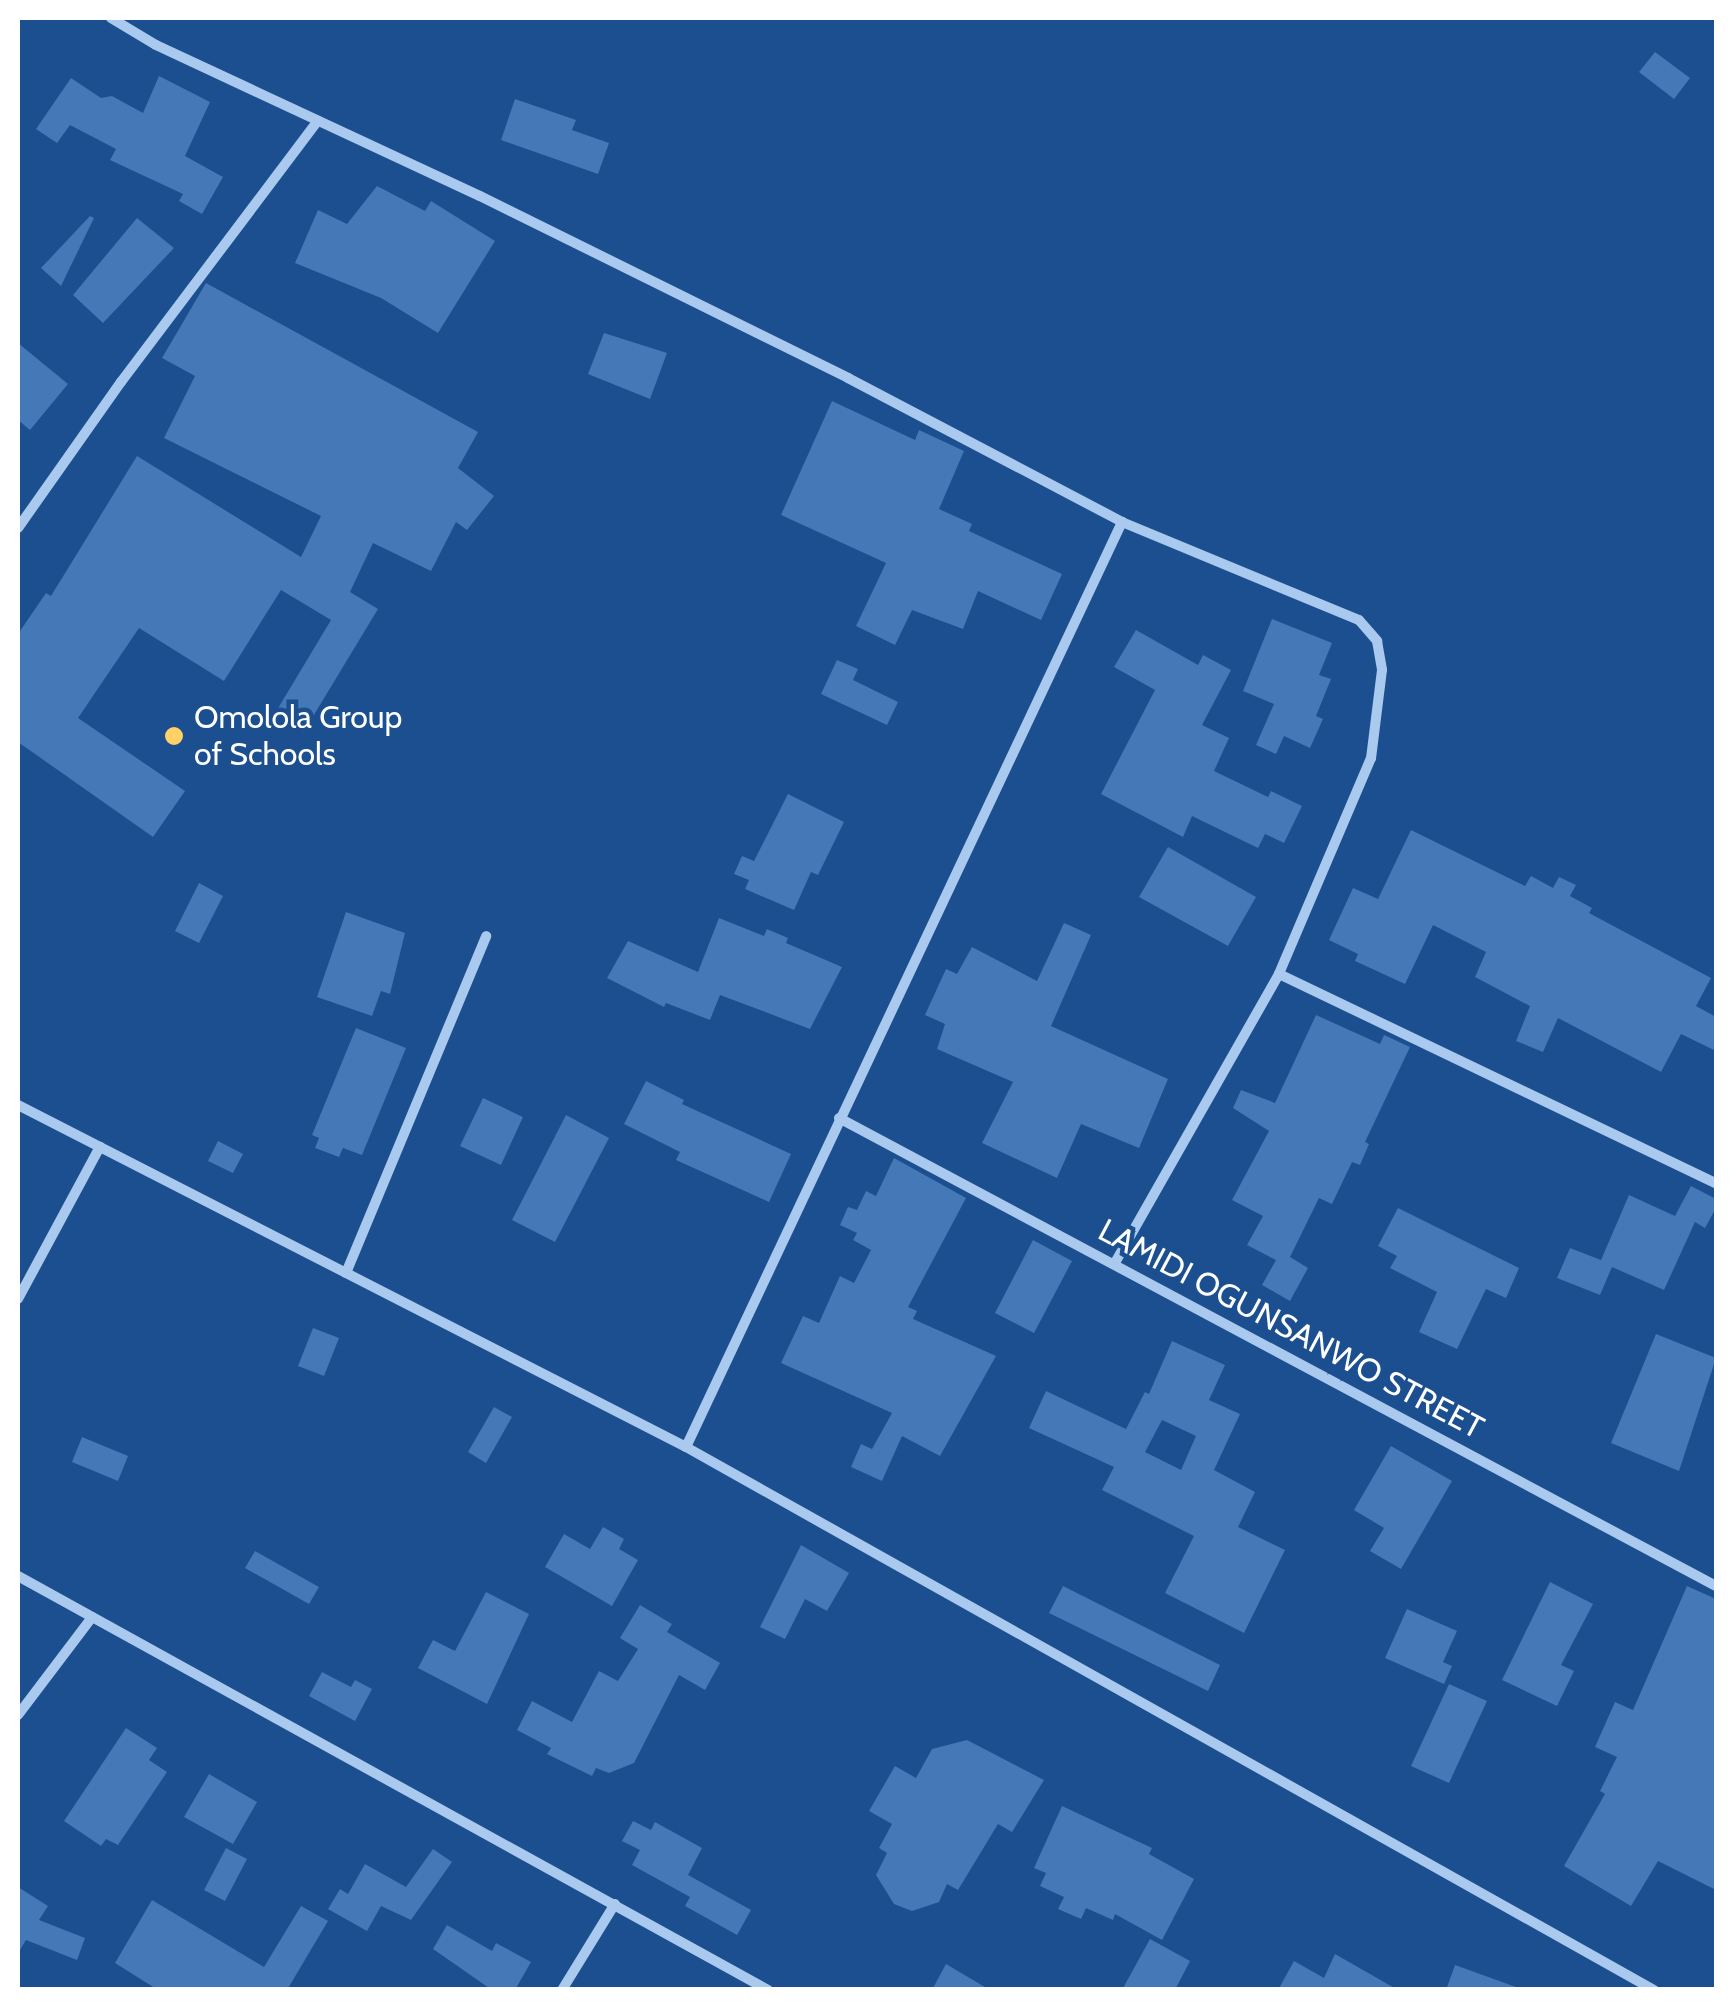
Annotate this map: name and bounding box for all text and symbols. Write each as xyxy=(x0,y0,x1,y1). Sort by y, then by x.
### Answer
place label: Omolola Group of Schools xyxy=(194,699,402,774)
marker: Omolola Group of Schools xyxy=(163,725,185,747)
street label: LAMIDI OGUNSANWO STREET xyxy=(1092,1211,1490,1447)

